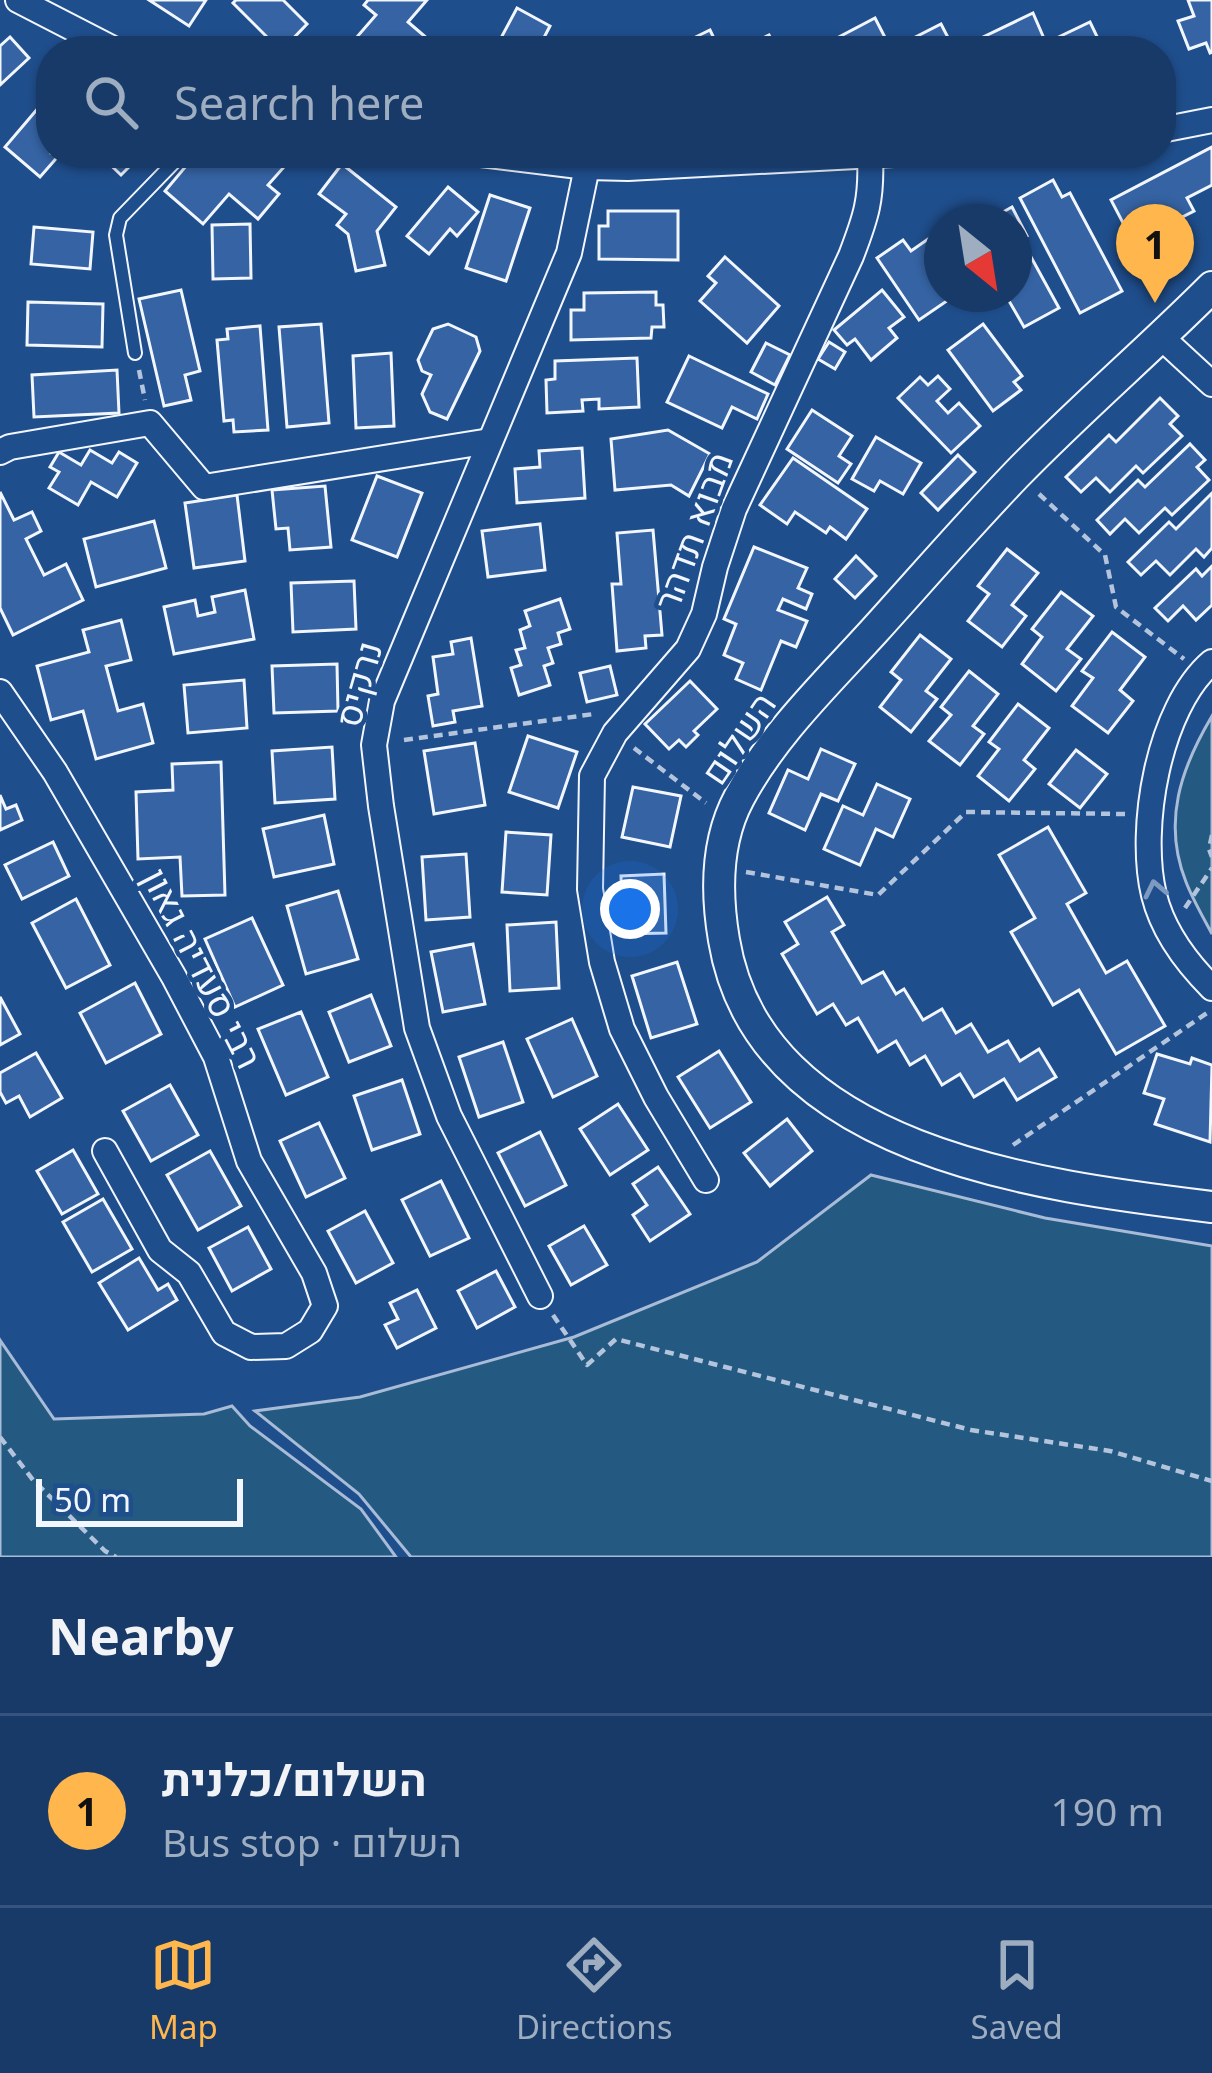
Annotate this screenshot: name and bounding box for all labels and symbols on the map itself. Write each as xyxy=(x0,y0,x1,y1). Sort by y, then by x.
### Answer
north arrow xyxy=(924,204,1032,312)
pin: 1 xyxy=(1116,204,1194,303)
street label: מבוא תדהר xyxy=(642,445,744,617)
street label: נרקיס xyxy=(322,635,394,733)
street label: השלום xyxy=(689,682,787,794)
street label: רבי סעדיה גאון xyxy=(132,859,274,1077)
your location xyxy=(600,879,660,939)
one-way arrow xyxy=(1144,879,1169,900)
scale bar xyxy=(36,1473,243,1526)

